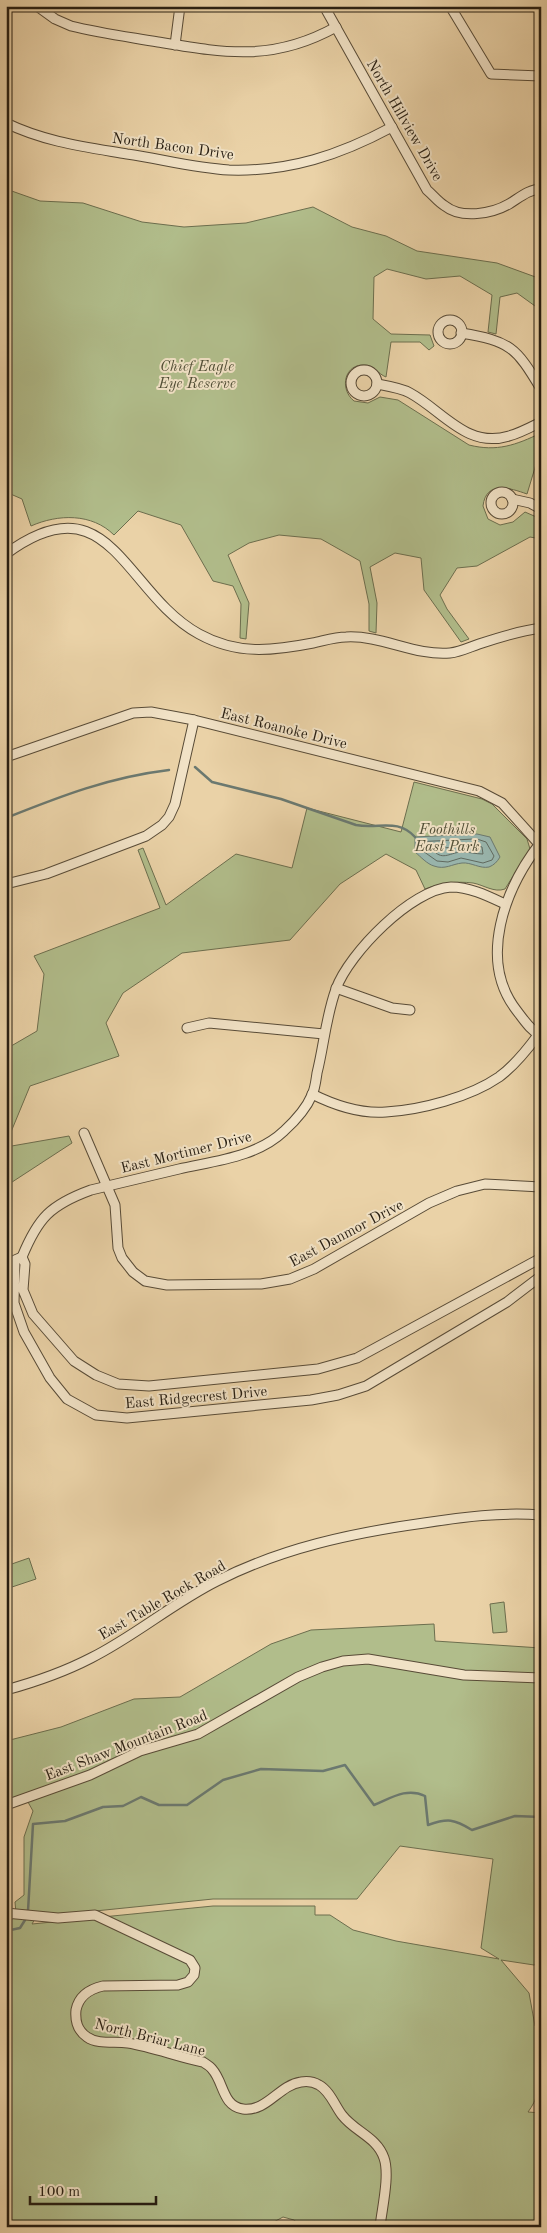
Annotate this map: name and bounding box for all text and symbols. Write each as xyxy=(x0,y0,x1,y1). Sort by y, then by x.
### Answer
street label: North Hillview Drive xyxy=(363,57,445,184)
street label: North Bacon Drive xyxy=(111,132,235,163)
park label: Chief Eagle Eye Reserve xyxy=(157,360,236,392)
street label: East Roanoke Drive xyxy=(219,706,349,752)
park label: Foothills East Park xyxy=(414,823,479,855)
street label: East Mortimer Drive xyxy=(119,1130,253,1177)
street label: East Danmor Drive xyxy=(287,1198,406,1271)
street label: East Ridgecrest Drive xyxy=(124,1385,268,1412)
street label: East Table Rock Road xyxy=(97,1559,229,1644)
street label: East Shaw Mountain Road xyxy=(43,1708,210,1784)
street label: North Briar Lane xyxy=(93,2017,207,2059)
scale bar xyxy=(30,2173,156,2205)
text: 100 m xyxy=(38,2185,80,2200)

